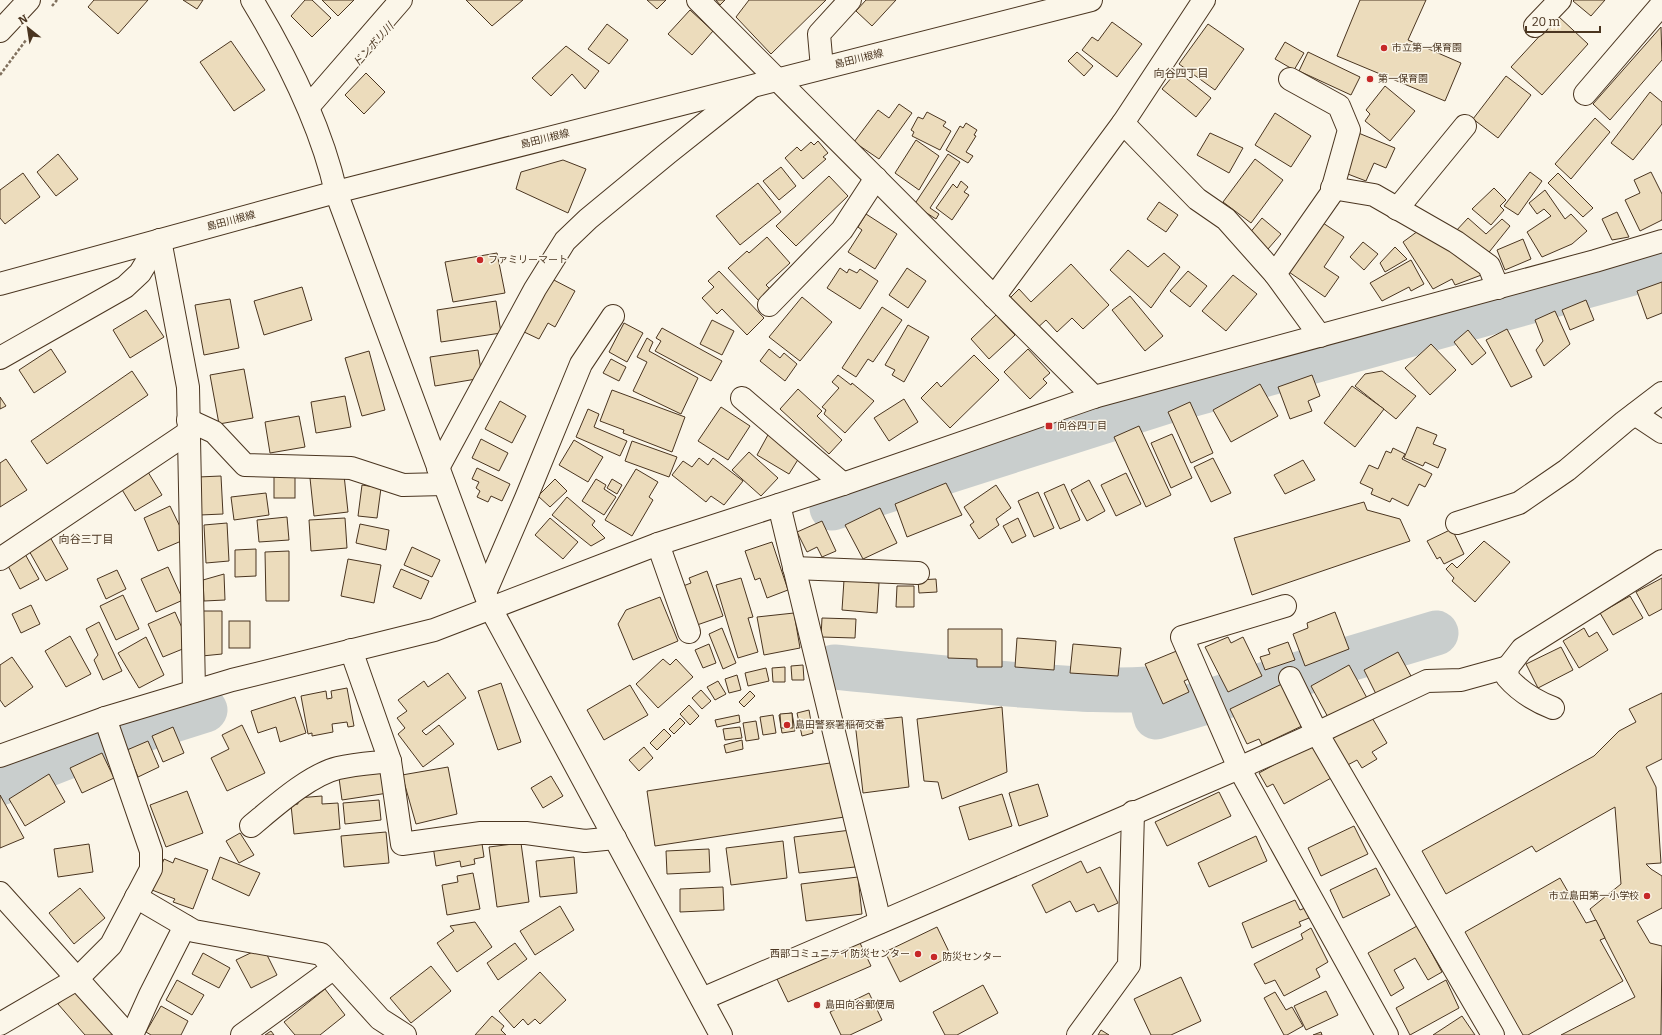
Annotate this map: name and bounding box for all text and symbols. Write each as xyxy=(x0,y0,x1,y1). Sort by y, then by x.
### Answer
north arrow xyxy=(8,8,48,48)
scale bar xyxy=(1526,8,1600,34)
text: N xyxy=(16,12,31,28)
text: 20 m xyxy=(1532,15,1561,29)
water label: ドンボリ川 xyxy=(350,19,397,70)
place label: 市立第一保育園 xyxy=(1392,42,1462,54)
marker: 市立第一保育園 xyxy=(1379,43,1389,53)
street label: 島田川根線 xyxy=(833,47,885,71)
district label: 向谷四丁目 xyxy=(1154,67,1209,80)
place label: 第一保育園 xyxy=(1378,73,1428,85)
marker: 第一保育園 xyxy=(1365,74,1375,84)
street label: 島田川根線 xyxy=(519,127,571,151)
street label: 島田川根線 xyxy=(205,209,257,233)
place label: ファミリーマート xyxy=(488,254,568,266)
marker: ファミリーマート xyxy=(475,255,485,265)
place label: 向谷四丁目 xyxy=(1057,420,1107,432)
marker: 向谷四丁目 xyxy=(1044,421,1054,431)
district label: 向谷三丁目 xyxy=(59,533,114,546)
place label: 島田警察署稲荷交番 xyxy=(795,719,885,731)
marker: 島田警察署稲荷交番 xyxy=(782,720,792,730)
place label: 市立島田第一小学校 xyxy=(1549,890,1639,902)
marker: 市立島田第一小学校 xyxy=(1642,891,1652,901)
place label: 西部コミュニテイ防災センター xyxy=(770,948,910,960)
marker: 西部コミュニテイ防災センター xyxy=(913,949,923,959)
place label: 防災センター xyxy=(942,951,1002,963)
marker: 防災センター xyxy=(929,952,939,962)
place label: 島田向谷郵便局 xyxy=(825,999,895,1011)
marker: 島田向谷郵便局 xyxy=(812,1000,822,1010)

